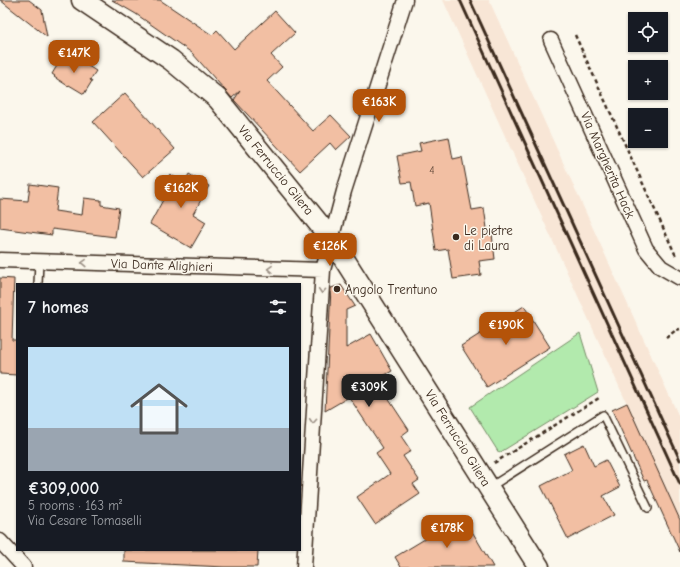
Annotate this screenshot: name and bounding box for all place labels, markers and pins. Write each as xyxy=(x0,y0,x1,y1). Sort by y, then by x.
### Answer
pin: €147K xyxy=(46,40,102,74)
pin: €163K xyxy=(351,89,407,123)
pin: €162K xyxy=(153,175,209,209)
place label: Le pietre di Laura xyxy=(464,223,513,253)
marker: Le pietre di Laura xyxy=(451,232,461,242)
pin: €126K xyxy=(302,233,358,267)
place label: Angolo Trentuno xyxy=(345,282,438,297)
marker: Angolo Trentuno xyxy=(332,284,342,294)
pin: €190K xyxy=(478,312,534,346)
pin: €309K xyxy=(341,374,397,408)
pin: €178K xyxy=(419,515,475,549)

